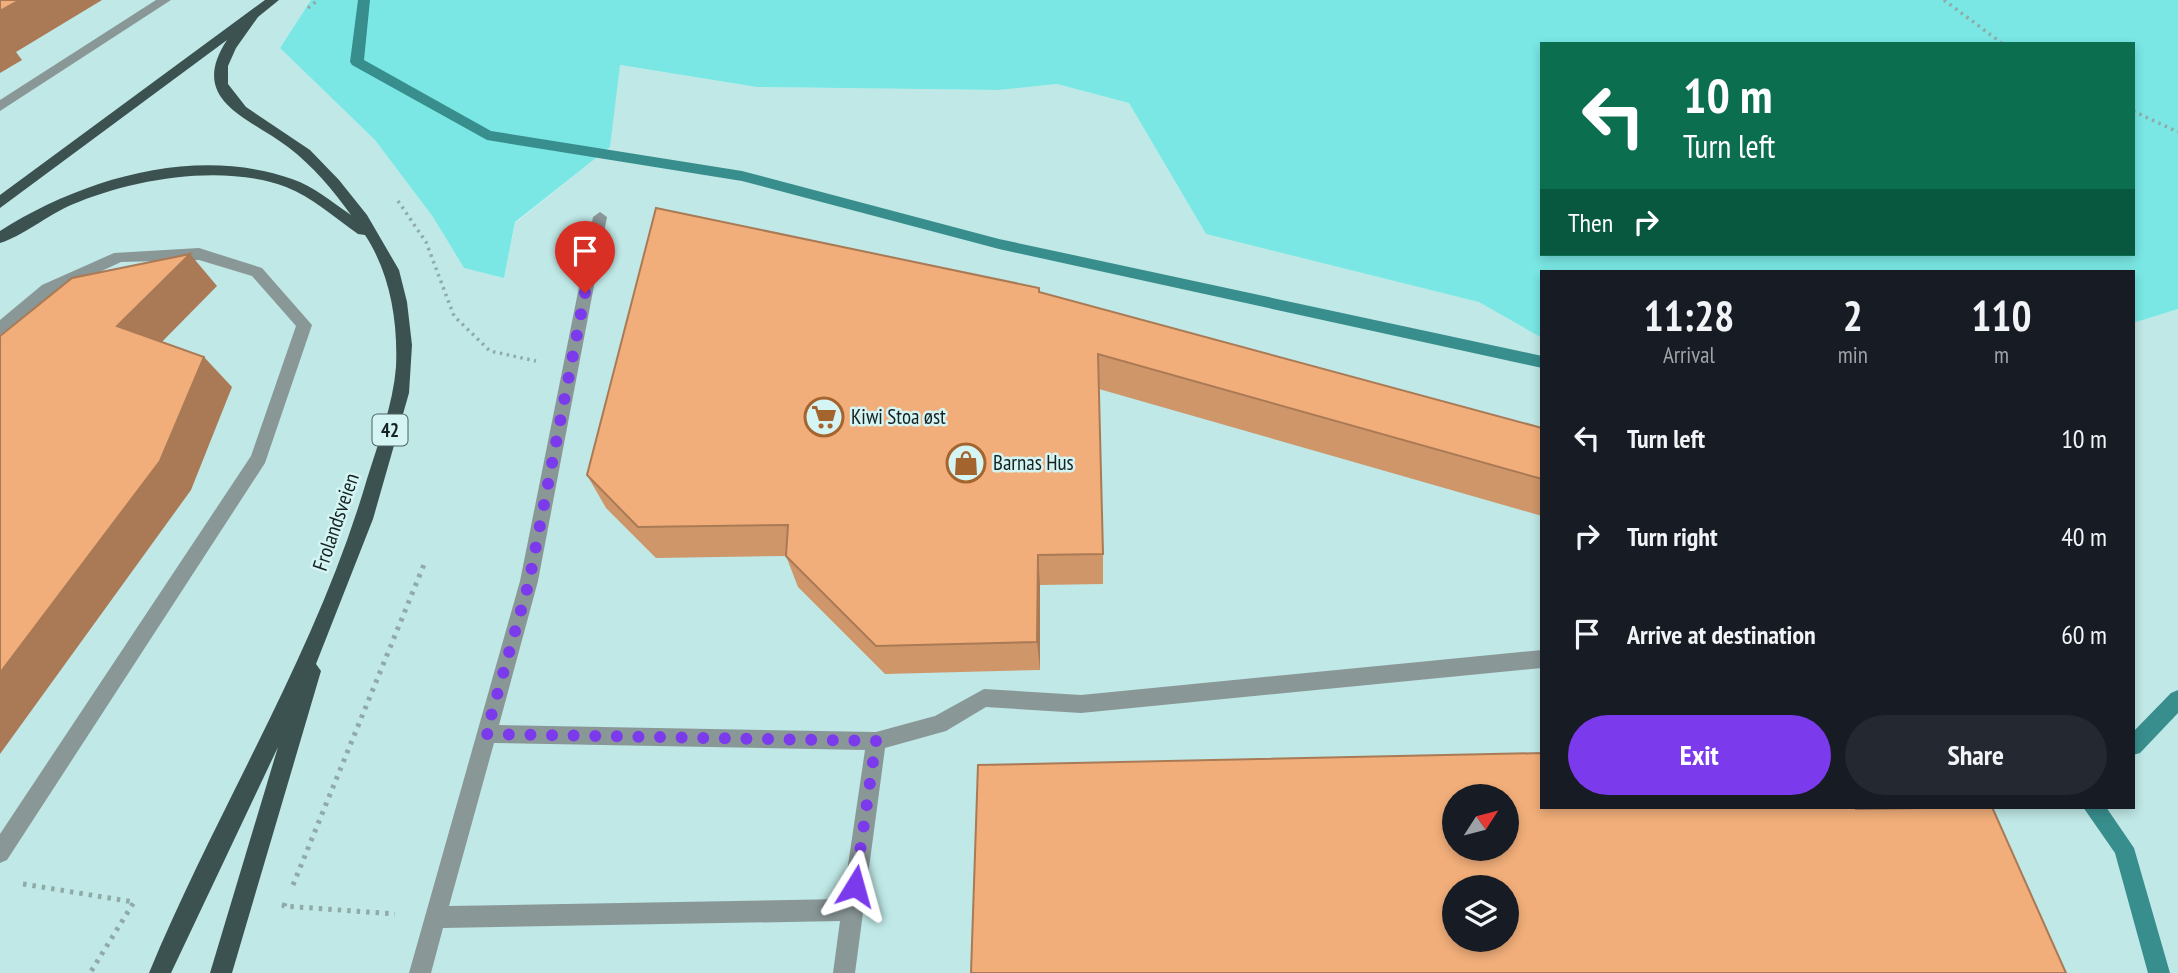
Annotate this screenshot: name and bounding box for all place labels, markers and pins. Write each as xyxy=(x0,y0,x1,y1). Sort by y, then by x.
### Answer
pin xyxy=(555,221,615,293)
supermarket icon: Kiwi Stoa øst xyxy=(803,396,845,438)
place label: Kiwi Stoa øst xyxy=(851,403,946,430)
shop icon: Barnas Hus xyxy=(945,442,987,484)
place label: Barnas Hus xyxy=(993,449,1074,476)

